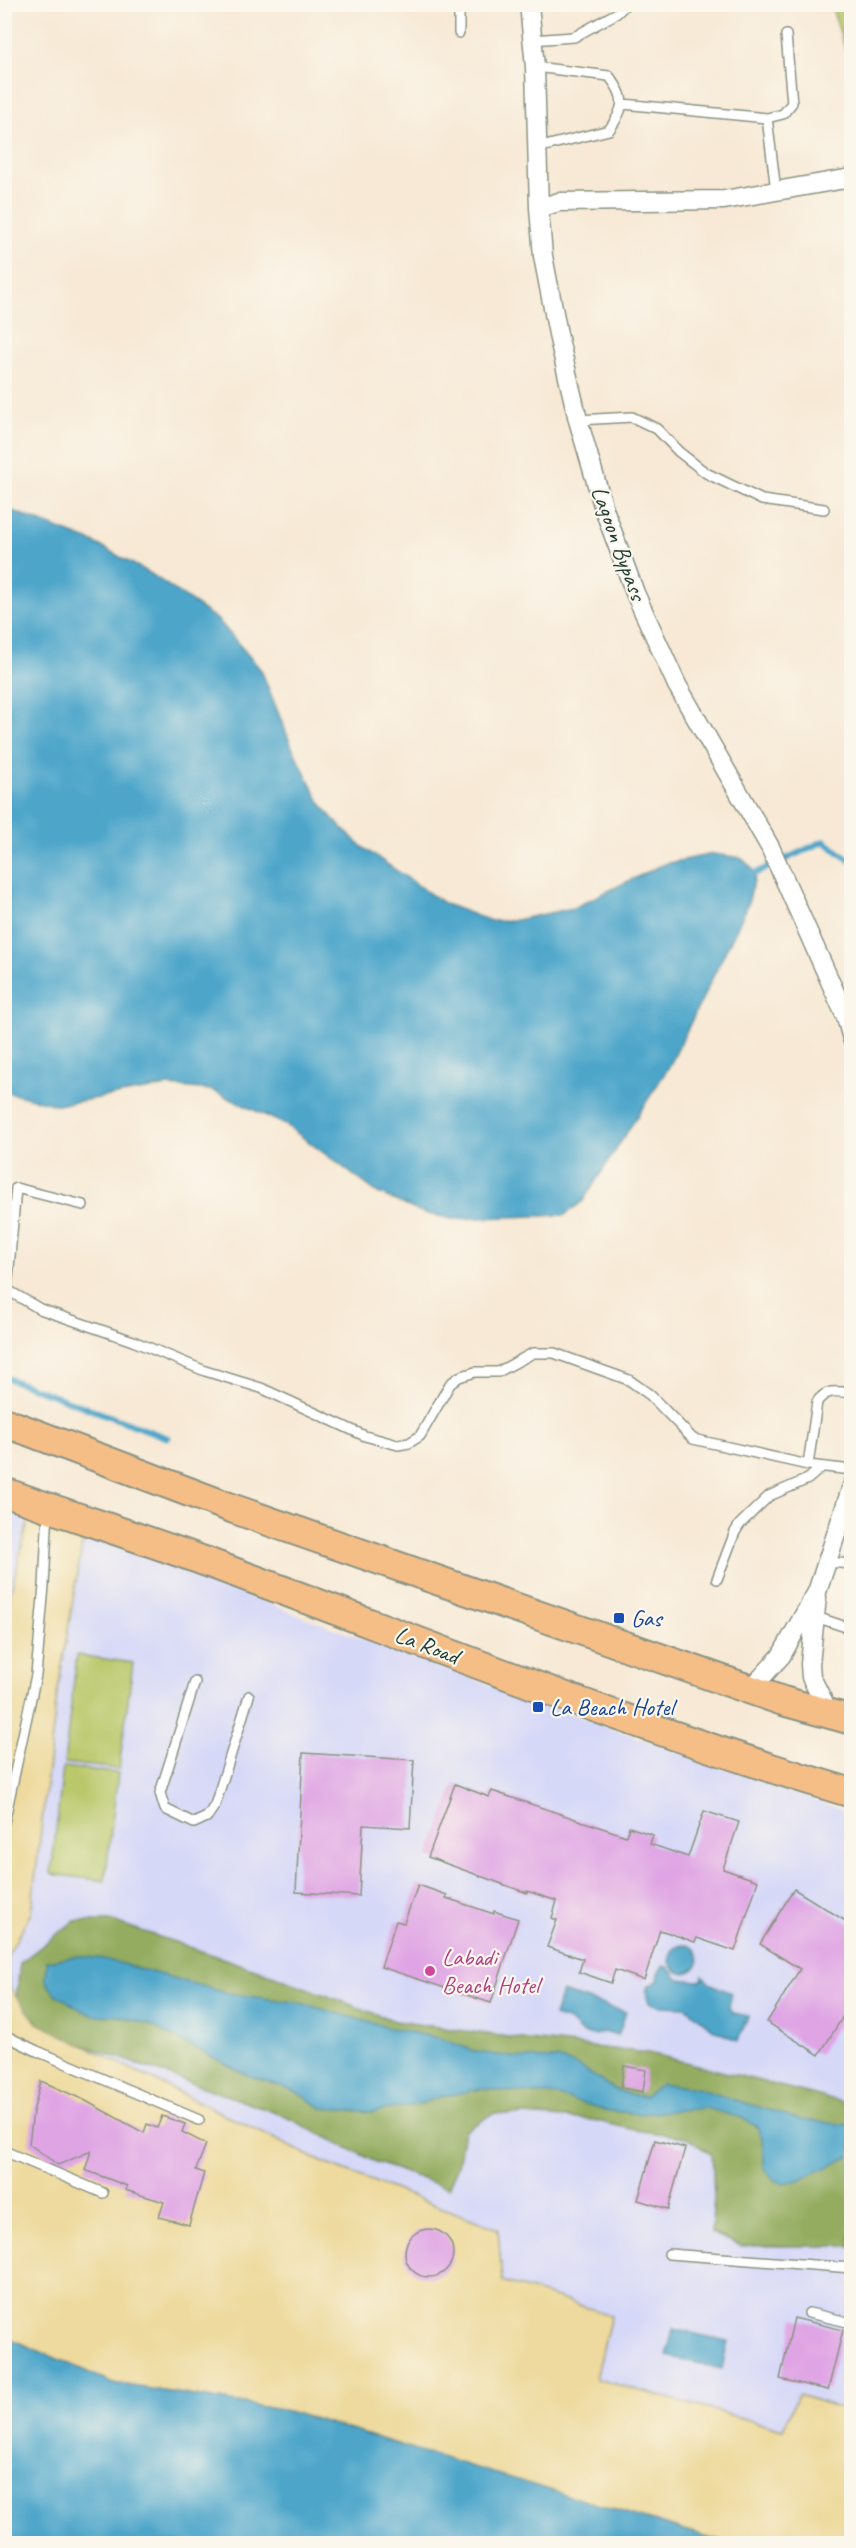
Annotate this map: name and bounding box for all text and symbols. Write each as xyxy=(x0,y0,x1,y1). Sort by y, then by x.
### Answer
street label: Lagoon Bypass xyxy=(584,482,654,606)
place label: Gas xyxy=(631,1603,664,1633)
marker: Gas xyxy=(612,1611,626,1625)
street label: La Road xyxy=(391,1619,467,1672)
place label: La Beach Hotel xyxy=(550,1692,677,1722)
marker: La Beach Hotel xyxy=(531,1700,545,1714)
place label: Labadi Beach Hotel xyxy=(442,1942,543,2000)
marker: Labadi Beach Hotel xyxy=(423,1964,437,1978)

